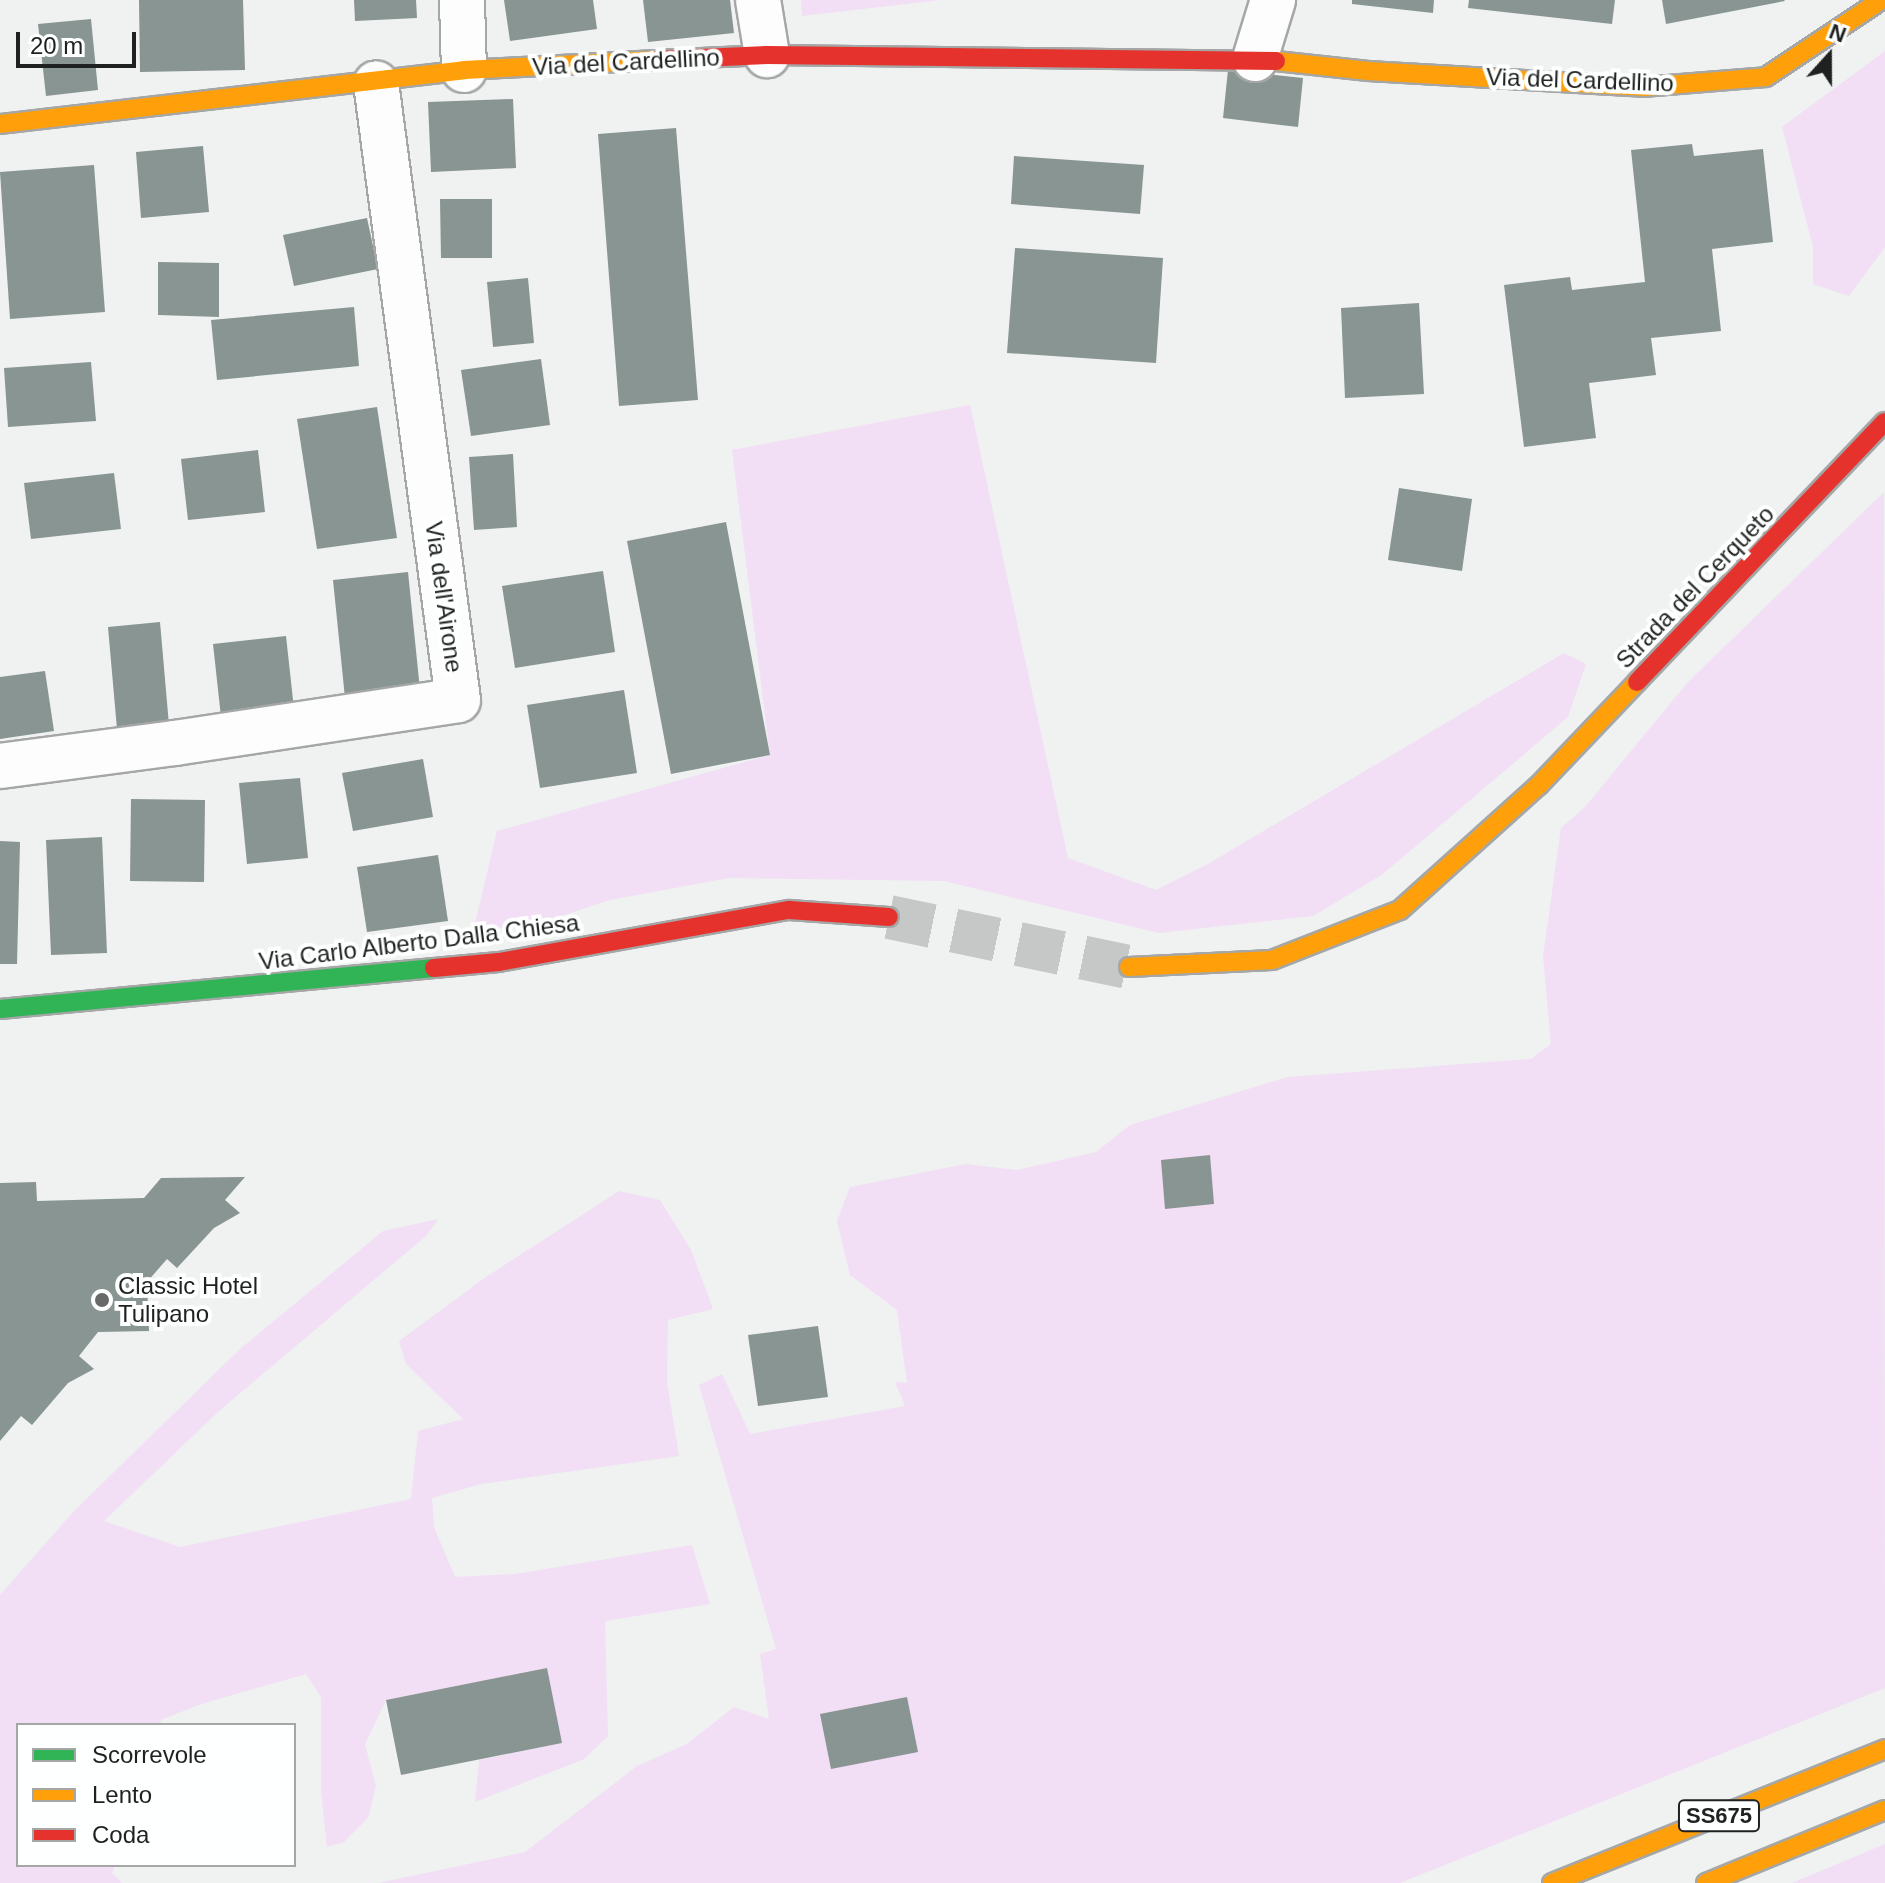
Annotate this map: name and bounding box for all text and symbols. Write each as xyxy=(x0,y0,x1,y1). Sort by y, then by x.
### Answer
scale bar xyxy=(20,16,140,66)
north arrow xyxy=(1789,16,1869,96)
text: N xyxy=(1826,19,1850,48)
text: 20 m xyxy=(30,32,83,59)
street label: Via del Cardellino xyxy=(532,43,720,81)
street label: Via del Cardellino xyxy=(1486,62,1674,98)
street label: Strada del Cerqueto xyxy=(1610,500,1780,674)
street label: Via dell'Airone xyxy=(419,520,469,674)
street label: Via Carlo Alberto Dalla Chiesa xyxy=(257,908,581,976)
place label: Classic Hotel Tulipano xyxy=(118,1272,258,1328)
marker: Classic Hotel Tulipano xyxy=(93,1291,111,1309)
legend xyxy=(16,1723,296,1867)
text: Scorrevole xyxy=(92,1741,207,1768)
text: Lento xyxy=(92,1781,152,1808)
road number: SS675 xyxy=(1677,1798,1761,1834)
text: Coda xyxy=(92,1821,149,1848)

